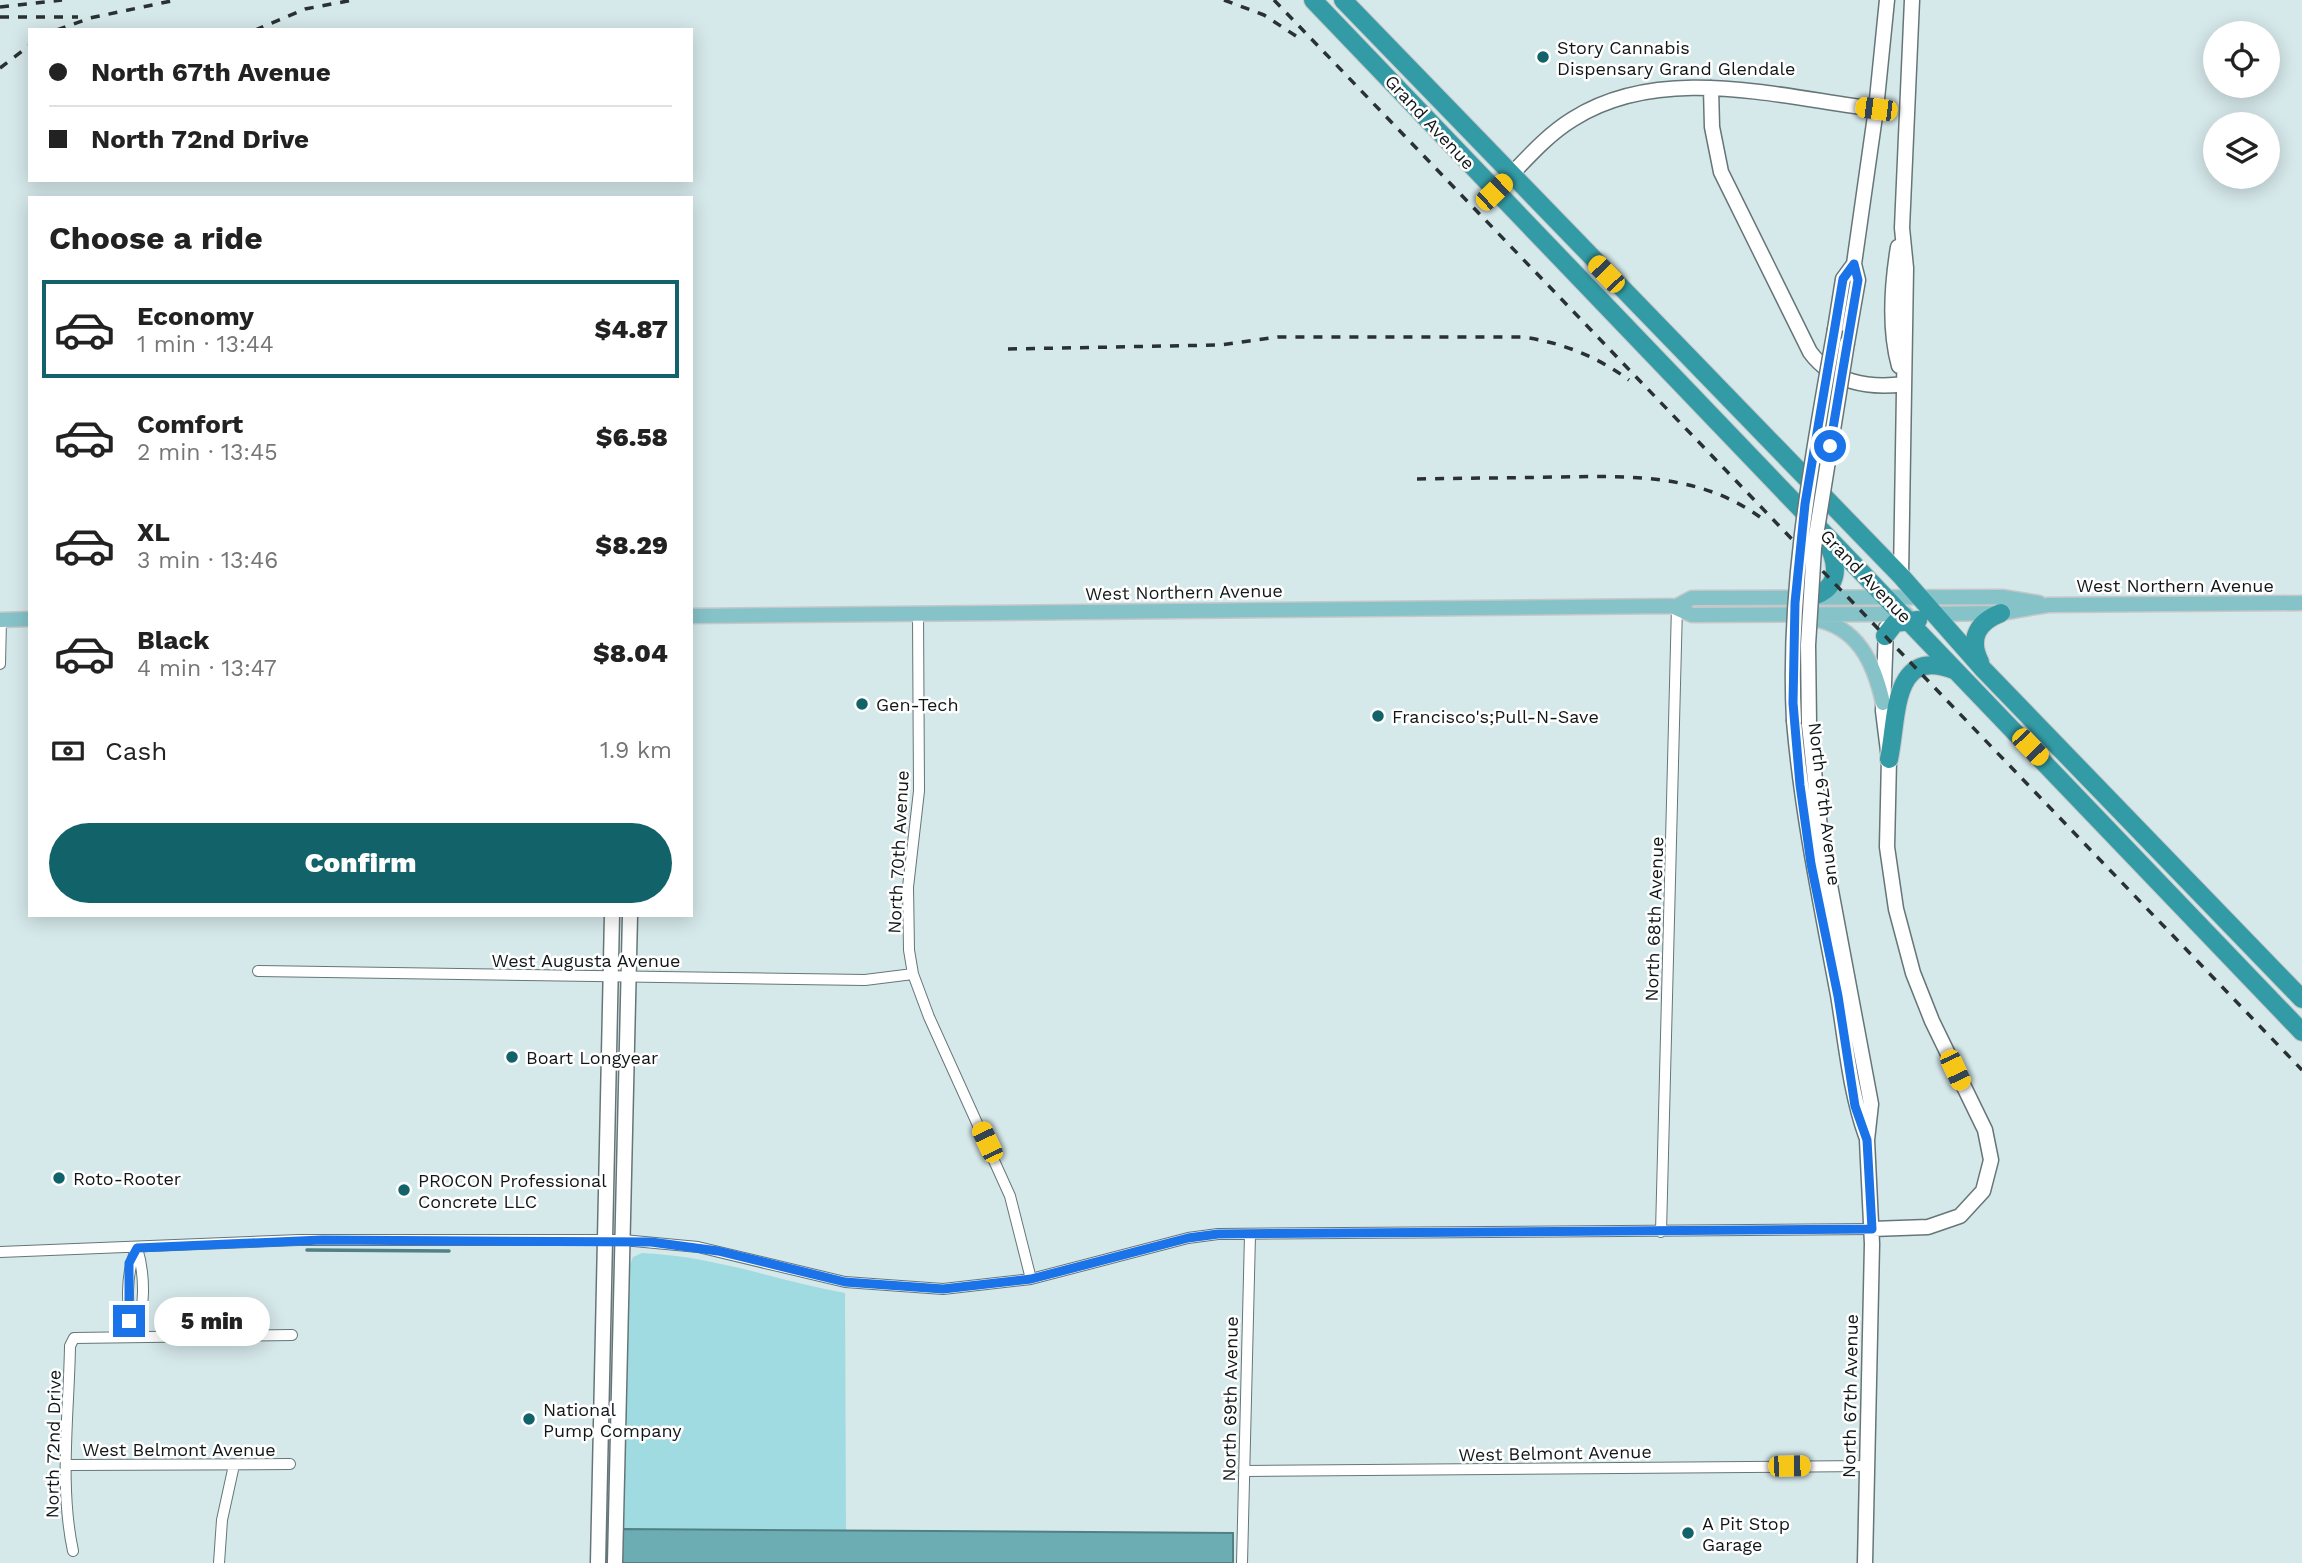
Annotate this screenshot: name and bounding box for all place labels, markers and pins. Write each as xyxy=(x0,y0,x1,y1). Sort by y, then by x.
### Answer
place label: Story Cannabis Dispensary Grand Glendale xyxy=(1557,37,1795,79)
marker: Story Cannabis Dispensary Grand Glendale xyxy=(1535,49,1551,65)
place label: Gen-Tech xyxy=(876,694,959,715)
marker: Gen-Tech xyxy=(854,696,870,712)
place label: Francisco's;Pull-N-Save xyxy=(1392,706,1599,727)
marker: Francisco's;Pull-N-Save xyxy=(1370,708,1386,724)
place label: Boart Longyear xyxy=(526,1047,658,1068)
marker: Boart Longyear xyxy=(504,1049,520,1065)
place label: Roto-Rooter xyxy=(73,1168,181,1189)
marker: Roto-Rooter xyxy=(51,1170,67,1186)
place label: PROCON Professional Concrete LLC xyxy=(418,1170,607,1212)
marker: PROCON Professional Concrete LLC xyxy=(396,1182,412,1198)
place label: National Pump Company xyxy=(543,1399,682,1441)
marker: National Pump Company xyxy=(521,1411,537,1427)
place label: A Pit Stop Garage xyxy=(1702,1513,1790,1555)
marker: A Pit Stop Garage xyxy=(1680,1525,1696,1541)

